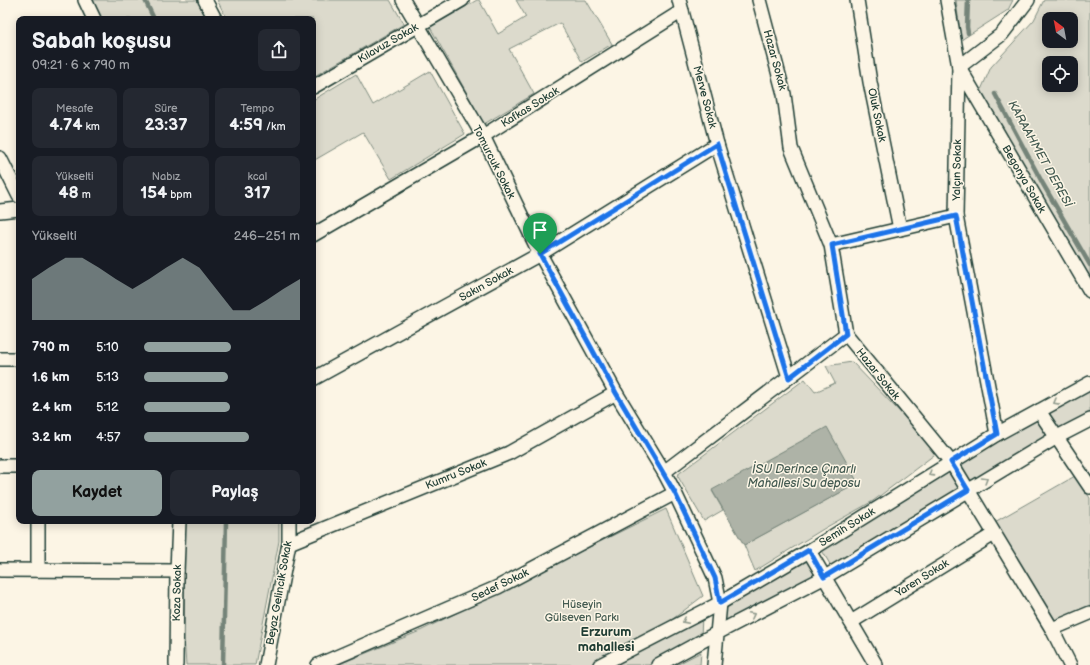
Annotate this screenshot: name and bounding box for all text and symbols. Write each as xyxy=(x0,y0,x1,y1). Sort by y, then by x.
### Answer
north arrow xyxy=(1042,12,1078,48)
map controls xyxy=(1042,12,1078,92)
street label: Kılavuz Sokak xyxy=(356,20,421,65)
text: Sabah koşusu xyxy=(32,28,171,55)
street label: Hazar Sokak xyxy=(761,28,789,92)
button: share xyxy=(258,29,300,71)
button: locate xyxy=(1042,56,1078,92)
text: 09:21 · 6 × 790 m xyxy=(32,57,130,73)
street label: Merve Sokak xyxy=(690,64,720,130)
street label: Kafkas Sokak xyxy=(499,84,562,130)
street label: Oluk Sokak xyxy=(865,87,889,144)
water label: KARAAHMET DERESİ xyxy=(1004,98,1077,211)
text: Mesafe xyxy=(56,102,93,115)
text: Süre xyxy=(154,102,178,115)
text: Tempo xyxy=(240,102,274,115)
text: 4.74 xyxy=(49,115,83,135)
text: 23:37 xyxy=(144,115,188,135)
text: 4:59 xyxy=(229,115,263,135)
text: km xyxy=(83,120,100,133)
text: /km xyxy=(263,120,285,133)
street label: Tomurcuk Sokak xyxy=(470,123,518,201)
street label: Yalçın Sokak xyxy=(950,139,964,202)
street label: Begonya Sokak xyxy=(999,143,1049,216)
text: Yükselti xyxy=(56,170,94,183)
text: Nabız xyxy=(152,170,180,183)
text: kcal xyxy=(247,170,267,183)
text: 48 xyxy=(59,183,79,203)
text: 154 xyxy=(140,183,167,203)
text: 317 xyxy=(244,183,271,203)
text: m xyxy=(79,188,91,201)
text: bpm xyxy=(167,188,192,201)
pin xyxy=(523,213,557,254)
icon: arrive xyxy=(529,219,551,241)
text: Yükselti xyxy=(32,228,77,244)
text: 246–251 m xyxy=(234,228,300,244)
street label: Sakın Sokak xyxy=(457,264,516,304)
text: 790 m xyxy=(32,339,70,355)
text: 5:10 xyxy=(96,339,119,355)
street label: Hazar Sokak xyxy=(853,346,903,403)
text: 1.6 km xyxy=(32,369,70,385)
text: 5:13 xyxy=(96,369,119,385)
one-way arrow xyxy=(1053,397,1060,404)
text: 2.4 km xyxy=(32,399,72,415)
text: 5:12 xyxy=(96,399,119,415)
text: 3.2 km xyxy=(32,429,72,445)
text: 4:57 xyxy=(96,429,120,445)
street label: Kumru Sokak xyxy=(424,456,489,492)
water label: İSU Derince Çınarlı Mahallesi Su deposu xyxy=(747,461,861,491)
one-way arrow xyxy=(929,469,936,476)
button: Kaydet xyxy=(32,470,162,516)
button: Paylaş xyxy=(170,470,300,516)
one-way arrow xyxy=(981,477,988,484)
street label: Semih Sokak xyxy=(817,504,878,549)
street label: Beyaz Gelincik Sokak xyxy=(263,539,295,646)
street label: Yaren Sokak xyxy=(892,556,952,600)
street label: Koza Sokak xyxy=(170,564,184,622)
street label: Sedef Sokak xyxy=(469,565,531,604)
park label: Hüseyin Gülseven Parkı xyxy=(545,598,619,624)
one-way arrow xyxy=(748,612,755,620)
one-way arrow xyxy=(682,616,690,624)
district label: Erzurum mahallesi xyxy=(578,624,634,655)

